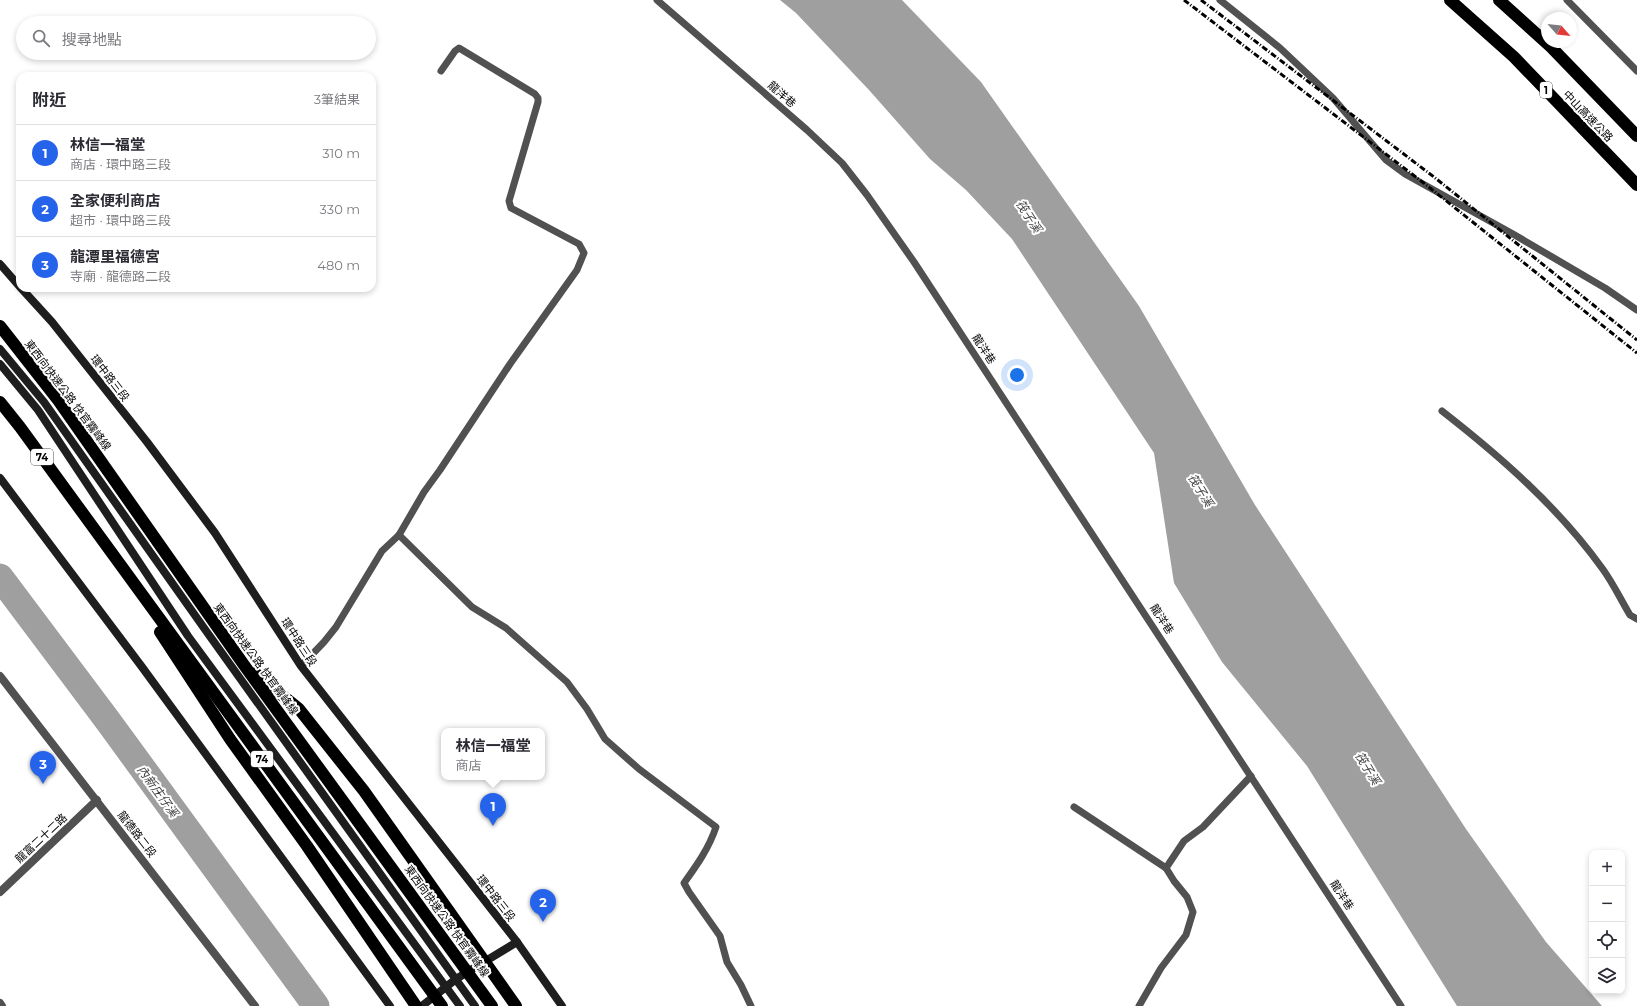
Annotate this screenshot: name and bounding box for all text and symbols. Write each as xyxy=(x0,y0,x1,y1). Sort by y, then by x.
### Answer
north arrow xyxy=(1541,12,1577,48)
search box xyxy=(16,16,376,60)
icon: search xyxy=(30,27,52,49)
text: 搜尋地點 xyxy=(62,30,122,49)
street label: 龍洋巷 xyxy=(765,78,799,110)
road number: 1 xyxy=(1540,82,1552,98)
street label: 中山高速公路 xyxy=(1560,87,1616,145)
text: 附近 xyxy=(32,90,66,110)
text: 3筆結果 xyxy=(314,91,360,107)
text: 林信一福堂 xyxy=(70,135,145,154)
text: 1 xyxy=(42,145,48,161)
text: 310 m xyxy=(322,145,360,161)
text: 商店 · 環中路三段 xyxy=(70,156,171,172)
text: 全家便利商店 xyxy=(70,191,160,210)
water label: 筏子溪 xyxy=(1013,197,1046,237)
text: 2 xyxy=(41,201,49,217)
text: 330 m xyxy=(320,201,360,217)
text: 超市 · 環中路三段 xyxy=(70,212,171,228)
text: 龍潭里福德宮 xyxy=(70,247,160,266)
text: 3 xyxy=(41,257,49,273)
text: 480 m xyxy=(317,257,360,273)
text: 寺廟 · 龍德路二段 xyxy=(70,268,171,284)
street label: 龍洋巷 xyxy=(969,331,999,367)
street label: 東西向快速公路 快官霧峰線 xyxy=(22,337,114,453)
street label: 環中路三段 xyxy=(88,352,132,404)
your location xyxy=(1007,365,1027,385)
road number: 74 xyxy=(31,449,53,465)
water label: 筏子溪 xyxy=(1185,471,1218,511)
street label: 東西向快速公路 快官霧峰線 xyxy=(211,600,301,718)
street label: 龍洋巷 xyxy=(1147,601,1177,637)
street label: 環中路三段 xyxy=(278,615,320,669)
popup xyxy=(441,728,545,780)
text: 林信一福堂 xyxy=(455,736,531,755)
water label: 筏子溪 xyxy=(1352,749,1385,789)
pin: 3 xyxy=(30,751,56,784)
road number: 74 xyxy=(251,751,273,767)
text: 商店 xyxy=(455,757,482,773)
water label: 內新庄仔溪 xyxy=(134,762,183,821)
pin: 1 xyxy=(480,793,506,826)
street label: 龍德路二段 xyxy=(115,808,159,860)
street label: 龍富二十二路 xyxy=(12,810,70,866)
map controls xyxy=(1589,850,1625,994)
button: + xyxy=(1589,850,1625,886)
street label: 東西向快速公路 快官霧峰線 xyxy=(402,862,492,980)
street label: 環中路三段 xyxy=(474,872,518,924)
street label: 龍洋巷 xyxy=(1327,877,1357,913)
button: − xyxy=(1589,886,1625,922)
pin: 2 xyxy=(530,889,556,922)
button: locate xyxy=(1589,922,1625,958)
button: layers xyxy=(1589,958,1625,994)

